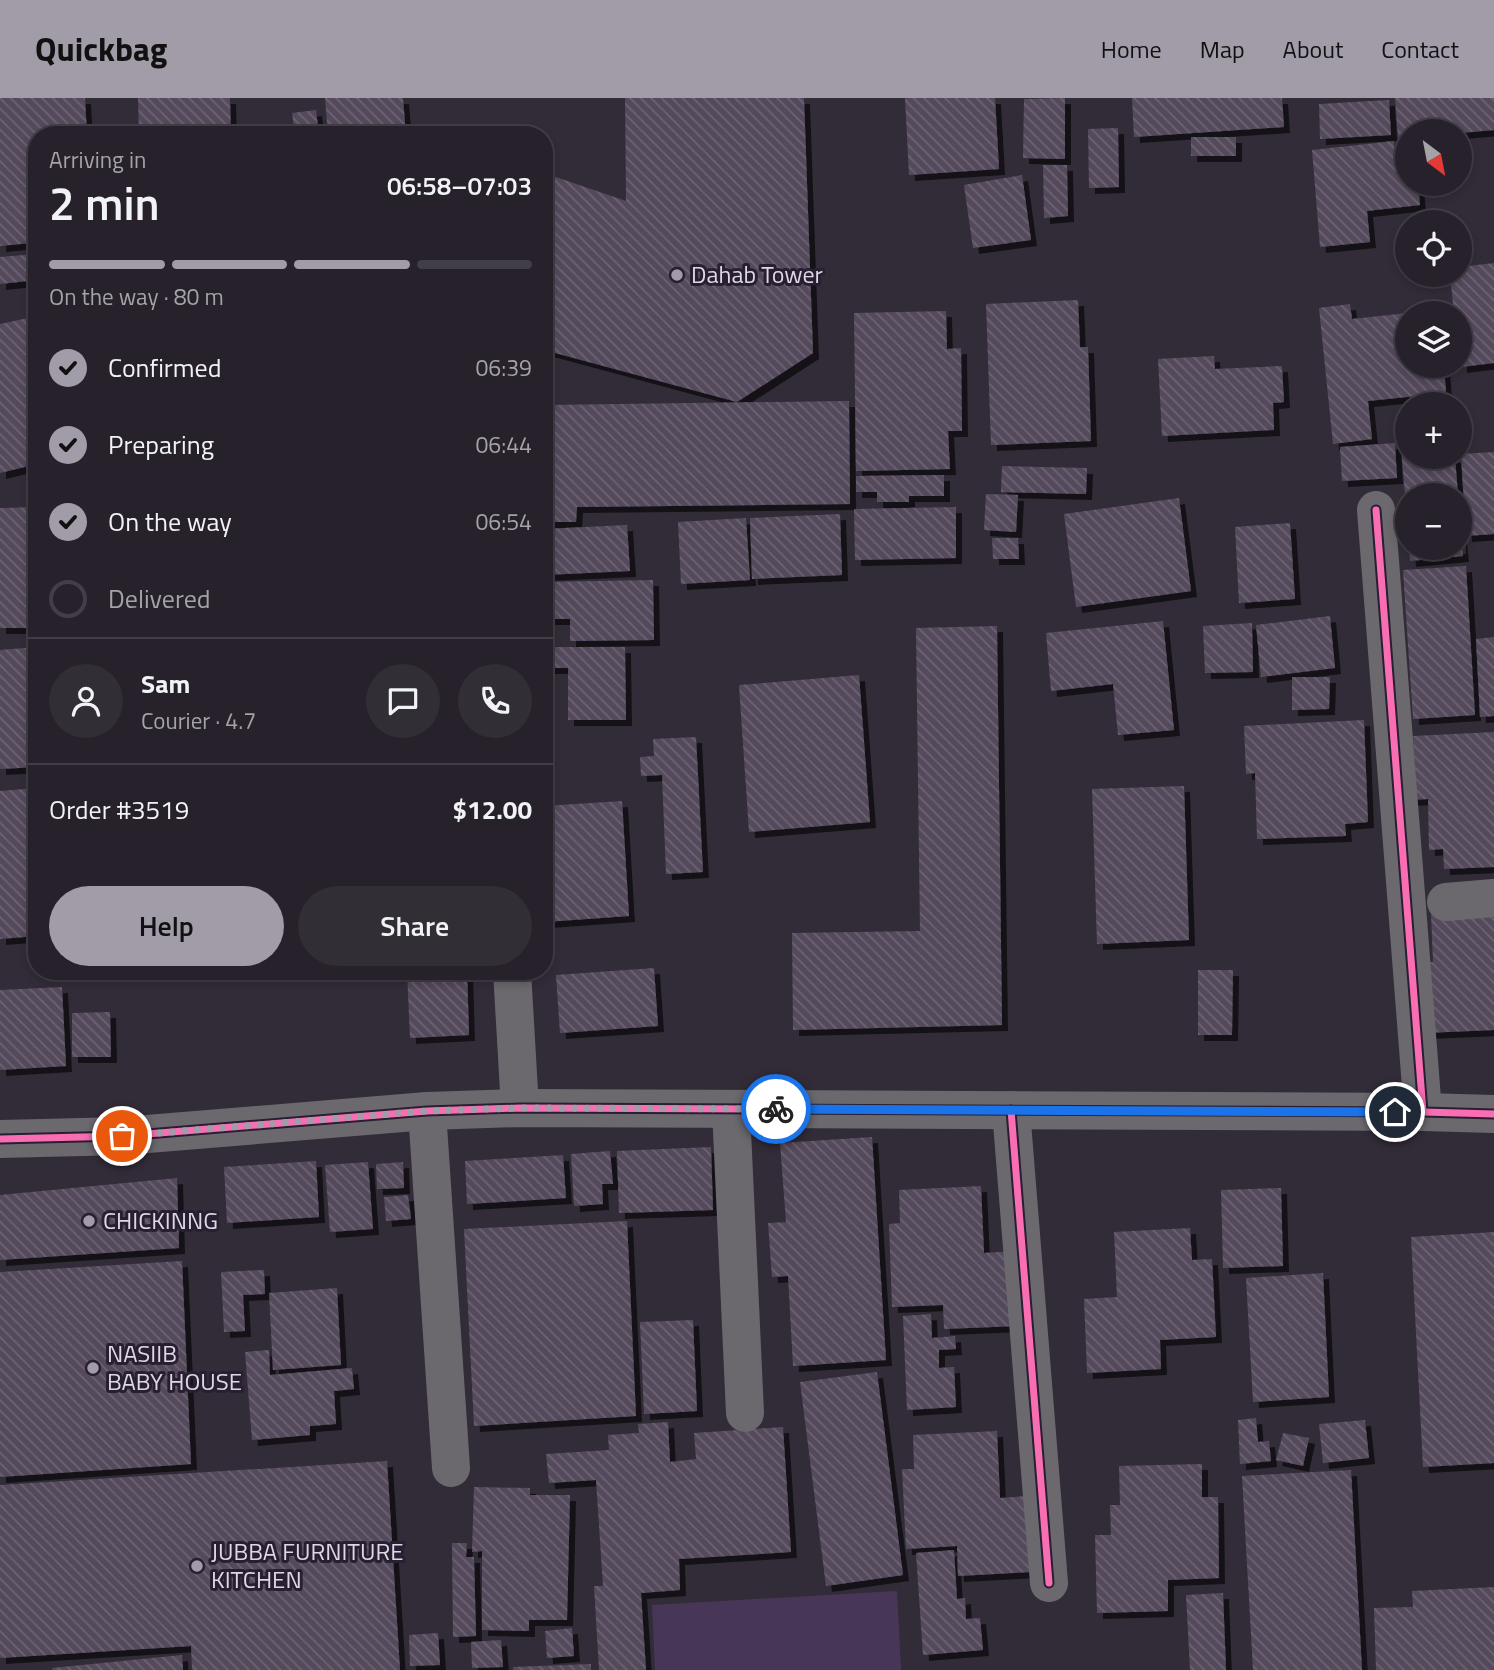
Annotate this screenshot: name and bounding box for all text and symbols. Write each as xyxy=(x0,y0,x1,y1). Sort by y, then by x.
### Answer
text: Quickbag xyxy=(35,24,167,74)
text: Home xyxy=(1101,31,1162,67)
text: Map xyxy=(1200,31,1245,67)
text: About xyxy=(1283,31,1343,67)
text: Contact xyxy=(1381,31,1459,67)
north arrow xyxy=(1395,119,1472,196)
map controls xyxy=(1395,119,1472,560)
text: Arriving in xyxy=(49,142,146,177)
text: 06:58–07:03 xyxy=(387,166,532,205)
text: 2 min xyxy=(49,168,160,238)
button: locate xyxy=(1395,210,1472,287)
place label: Dahab Tower xyxy=(691,256,823,292)
marker: Dahab Tower xyxy=(669,267,685,283)
text: On the way · 80 m xyxy=(49,279,224,314)
button: layers xyxy=(1395,301,1472,378)
text: Confirmed xyxy=(108,348,222,387)
icon: check xyxy=(49,349,87,387)
text: 06:39 xyxy=(475,350,532,385)
button: + xyxy=(1395,392,1472,469)
text: Preparing xyxy=(108,425,214,464)
icon: check xyxy=(49,426,87,464)
text: 06:44 xyxy=(475,427,532,462)
button: − xyxy=(1395,483,1472,560)
text: On the way xyxy=(108,502,232,541)
icon: check xyxy=(49,503,87,541)
text: 06:54 xyxy=(475,504,532,539)
text: Delivered xyxy=(108,579,211,618)
button: person xyxy=(49,664,123,738)
text: Sam xyxy=(141,664,190,703)
button: chat xyxy=(366,664,440,738)
button: phone xyxy=(458,664,532,738)
text: Courier · 4.7 xyxy=(141,703,256,738)
text: Order #3519 xyxy=(49,790,189,829)
text: $12.00 xyxy=(453,790,532,829)
button: Help xyxy=(49,886,284,966)
button: Share xyxy=(298,886,532,966)
courier xyxy=(741,1074,811,1144)
pin xyxy=(1365,1082,1425,1142)
icon: bike xyxy=(757,1090,795,1128)
icon: home xyxy=(1376,1093,1414,1131)
pin xyxy=(92,1106,152,1166)
icon: bag xyxy=(103,1117,141,1155)
place label: CHICKINNG xyxy=(103,1202,218,1238)
marker: CHICKINNG xyxy=(81,1213,97,1229)
place label: NASIIB BABY HOUSE xyxy=(107,1335,242,1399)
marker: NASIIB BABY HOUSE xyxy=(85,1360,101,1376)
place label: JUBBA FURNITURE KITCHEN xyxy=(211,1533,403,1597)
marker: JUBBA FURNITURE KITCHEN xyxy=(189,1558,205,1574)

